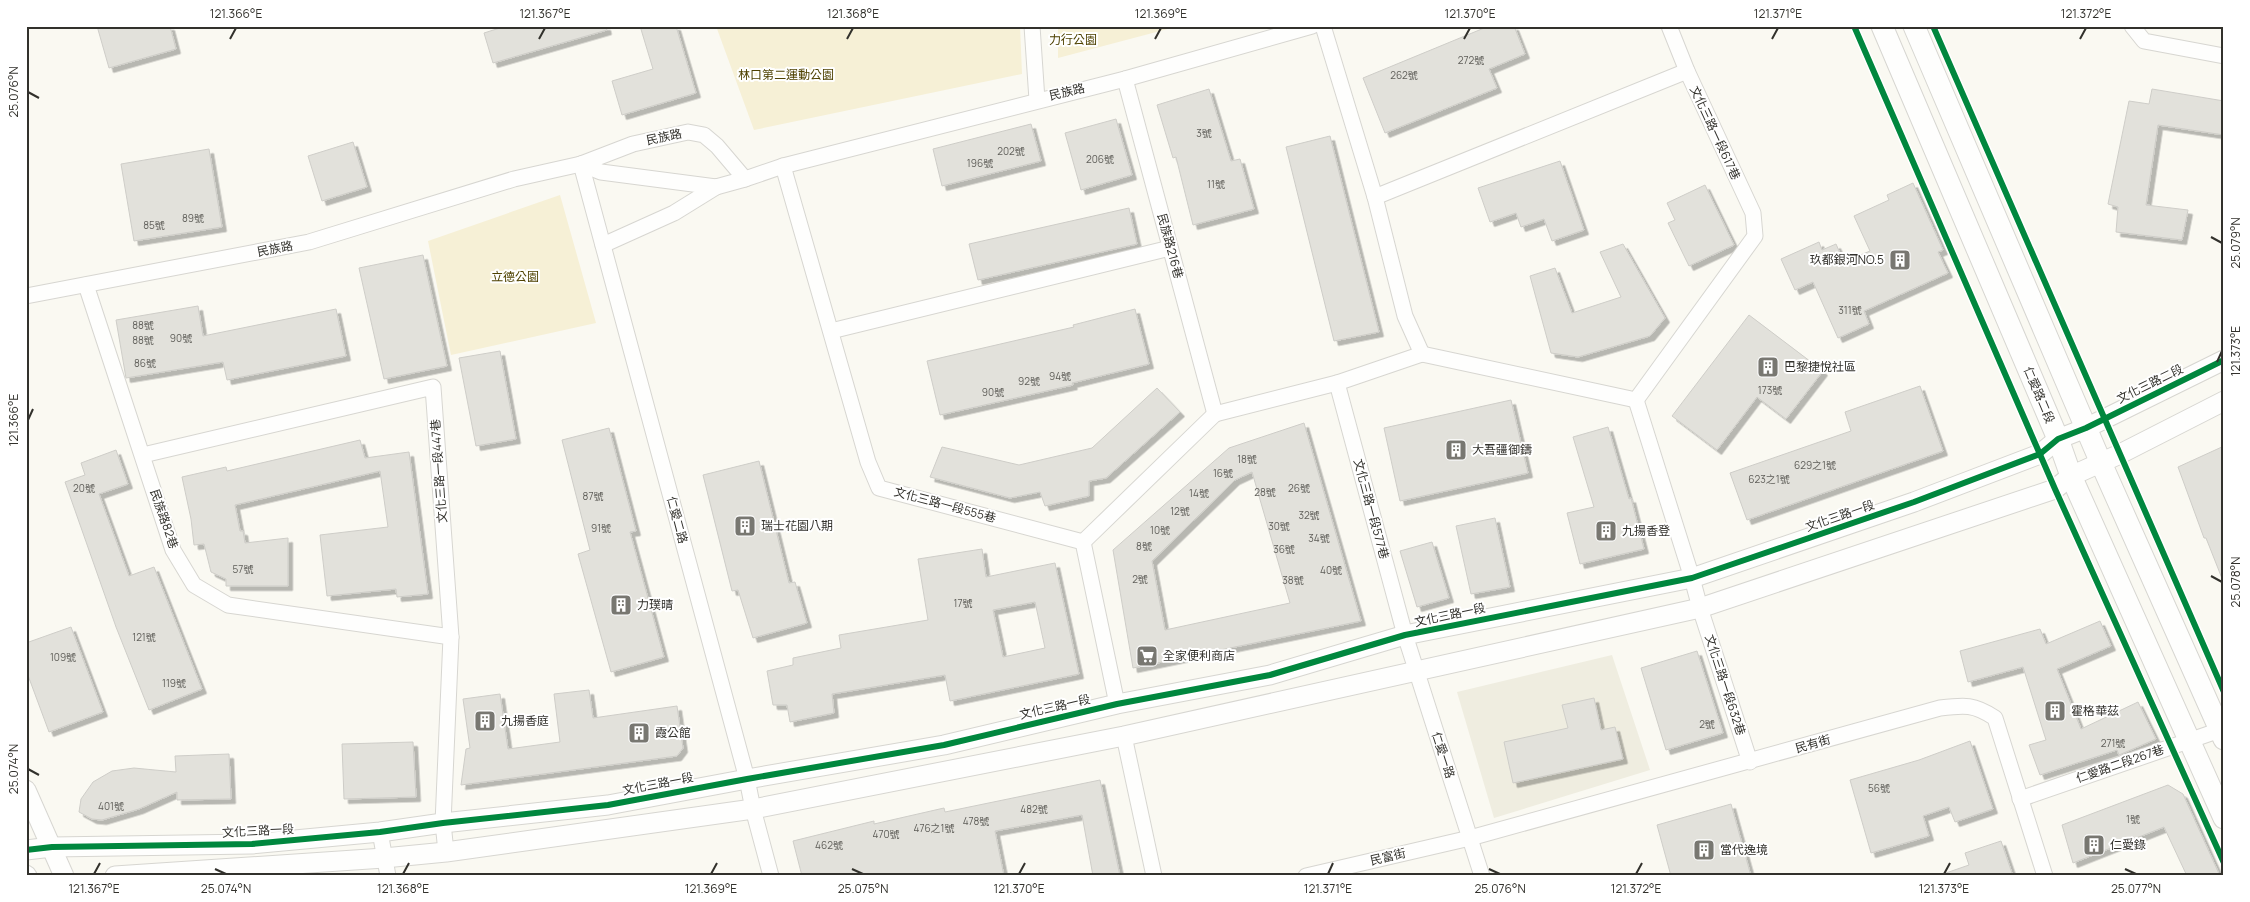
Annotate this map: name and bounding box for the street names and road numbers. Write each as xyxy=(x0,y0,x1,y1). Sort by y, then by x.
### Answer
street label: 民族路 xyxy=(1047,79,1086,104)
street label: 文化三路一段617巷 xyxy=(1686,83,1745,183)
street label: 民族路 xyxy=(645,124,683,149)
street label: 民族路216巷 xyxy=(1154,211,1187,280)
street label: 民族路 xyxy=(256,237,294,260)
street label: 文化三路二段 xyxy=(2114,360,2186,407)
street label: 仁愛路二段 xyxy=(2020,364,2059,426)
street label: 文化三路一段447巷 xyxy=(426,418,451,524)
street label: 文化三路一段577巷 xyxy=(1350,457,1393,561)
street label: 文化三路一段555巷 xyxy=(892,483,998,526)
street label: 民族路82巷 xyxy=(146,487,183,551)
street label: 仁愛二路 xyxy=(663,494,692,545)
street label: 文化三路一段 xyxy=(1803,496,1877,535)
street label: 文化三路一段 xyxy=(1413,599,1487,630)
street label: 文化三路一段632巷 xyxy=(1701,632,1750,737)
street label: 文化三路一段 xyxy=(1018,690,1092,723)
street label: 仁愛一路 xyxy=(1428,729,1459,780)
street label: 民有街 xyxy=(1793,730,1833,757)
street label: 仁愛路二段267巷 xyxy=(2073,740,2166,787)
street label: 文化三路一段 xyxy=(621,768,695,799)
street label: 文化三路一段 xyxy=(222,820,294,841)
street label: 民富街 xyxy=(1368,844,1407,869)

